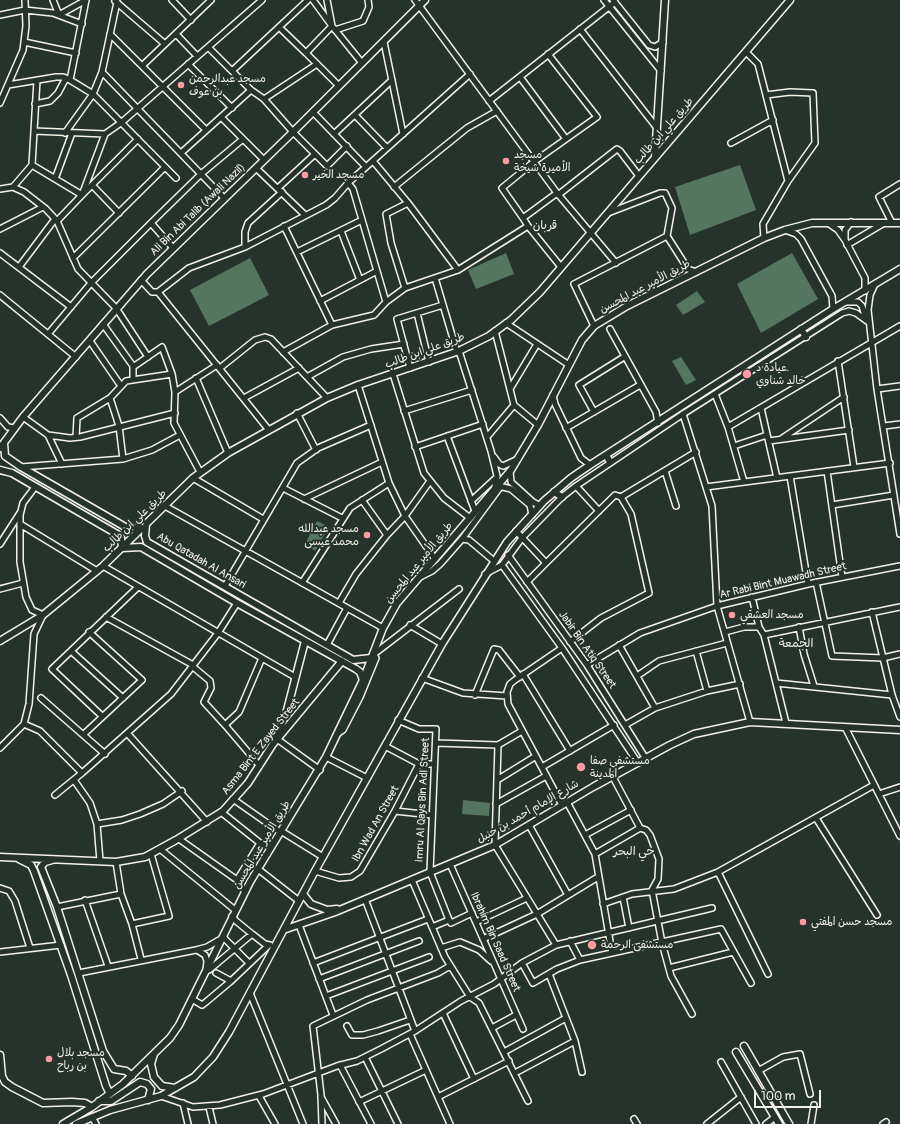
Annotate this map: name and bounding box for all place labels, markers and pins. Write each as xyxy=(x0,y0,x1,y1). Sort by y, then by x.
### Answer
place label: مسجد عبدالرحمن بن عوف xyxy=(189,72,266,98)
marker: مسجد عبدالرحمن بن عوف xyxy=(176,80,186,90)
place label: مسجد الأميرة شيخة xyxy=(514,148,570,174)
marker: مسجد الأميرة شيخة xyxy=(501,156,511,166)
place label: مسجد الخير xyxy=(313,168,364,182)
marker: مسجد الخير xyxy=(300,170,310,180)
place label: عيادة د. خالد شناوي xyxy=(756,361,806,387)
marker: عيادة د. خالد شناوي xyxy=(741,368,753,380)
place label: مسجد عبدالله محمد عيسى xyxy=(298,522,359,548)
marker: مسجد عبدالله محمد عيسى xyxy=(362,530,372,540)
place label: مسجد العشقي xyxy=(740,608,804,622)
marker: مسجد العشقي xyxy=(727,610,737,620)
place label: مستشفی صفا المدینة xyxy=(590,754,650,780)
marker: مستشفی صفا المدینة xyxy=(575,761,587,773)
place label: مسجد حسن المفتي xyxy=(811,915,892,929)
marker: مسجد حسن المفتي xyxy=(798,917,808,927)
place label: مستشفى الرحمة xyxy=(601,938,674,952)
marker: مستشفى الرحمة xyxy=(586,939,598,951)
place label: مسجد بلال بن رباح xyxy=(57,1046,105,1072)
marker: مسجد بلال بن رباح xyxy=(44,1054,54,1064)

